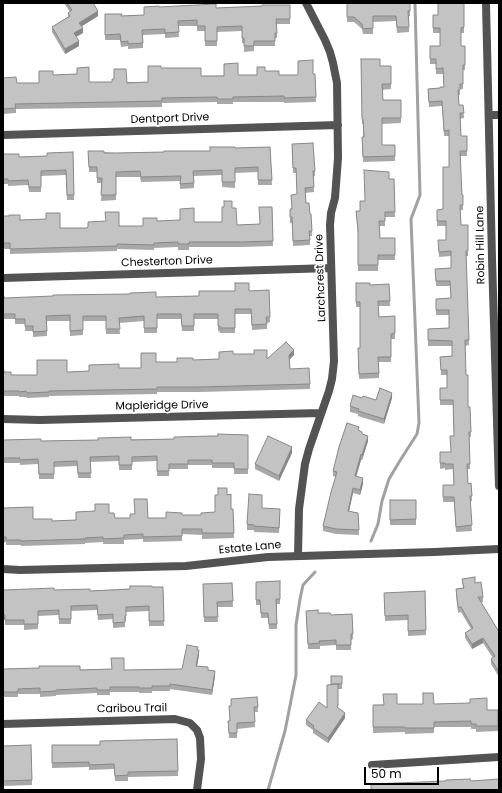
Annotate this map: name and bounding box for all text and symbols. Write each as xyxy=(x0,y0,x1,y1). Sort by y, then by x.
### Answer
street label: Dentport Drive xyxy=(130,111,210,127)
street label: Robin Hill Lane xyxy=(474,206,488,284)
street label: Larchcrest Drive xyxy=(313,234,329,322)
street label: Chesterton Drive xyxy=(121,254,213,270)
street label: Mapleridge Drive xyxy=(115,399,209,413)
street label: Estate Lane xyxy=(218,539,282,557)
street label: Caribou Trail xyxy=(97,702,167,716)
scale bar xyxy=(366,759,441,785)
text: 50 m xyxy=(371,765,402,782)

